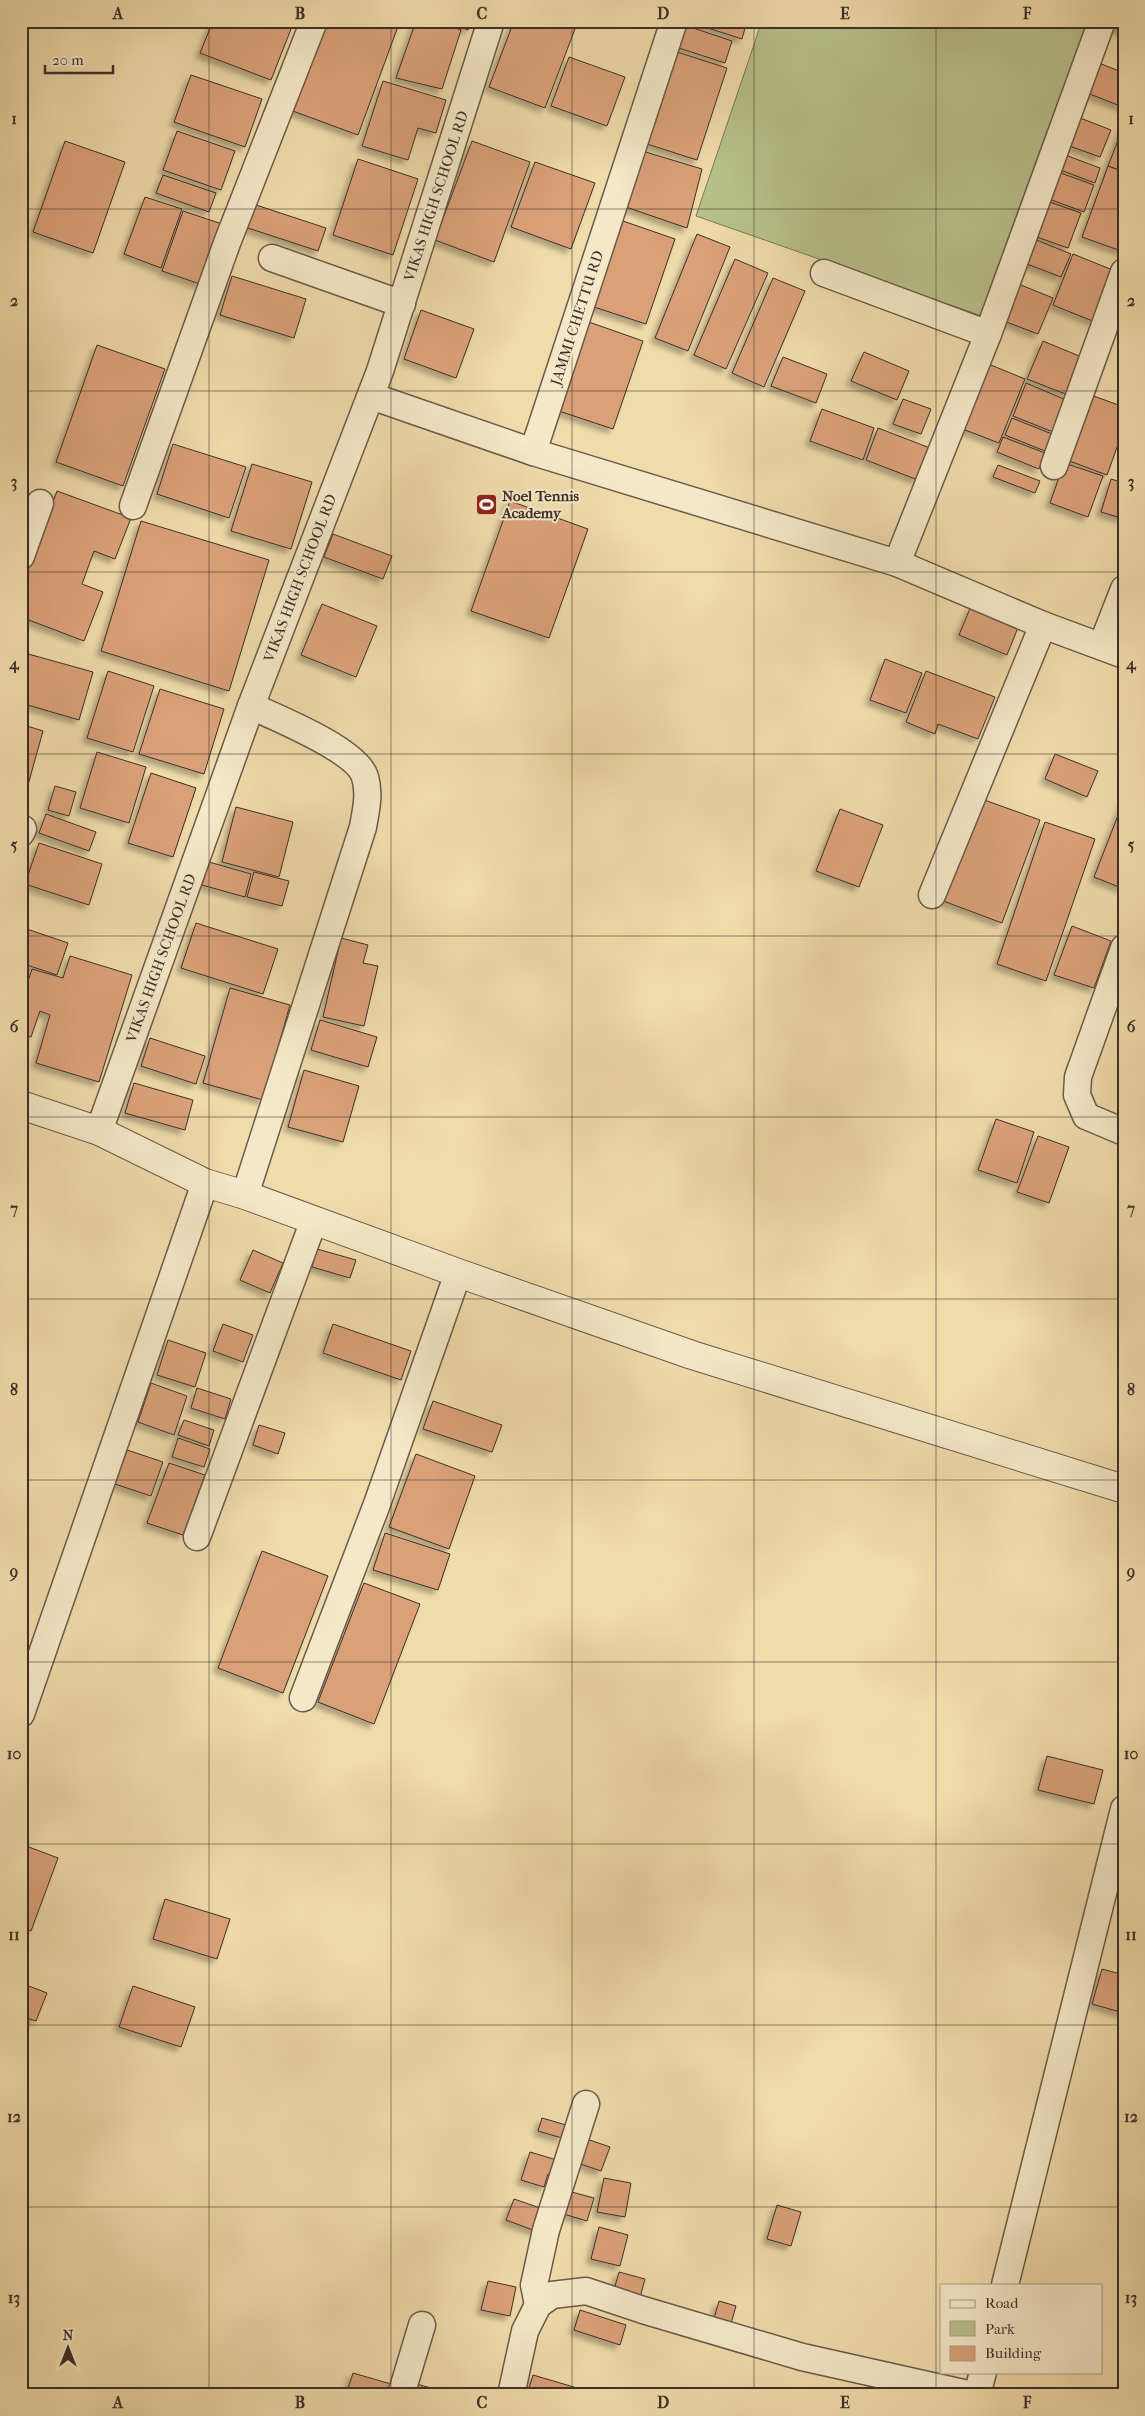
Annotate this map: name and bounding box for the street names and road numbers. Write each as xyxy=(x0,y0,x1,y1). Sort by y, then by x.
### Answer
street label: VIKAS HIGH SCHOOL RD xyxy=(400,108,472,284)
street label: JAMMI CHETTU RD xyxy=(546,248,607,389)
street label: VIKAS HIGH SCHOOL RD xyxy=(259,492,340,665)
street label: VIKAS HIGH SCHOOL RD xyxy=(122,871,200,1046)

